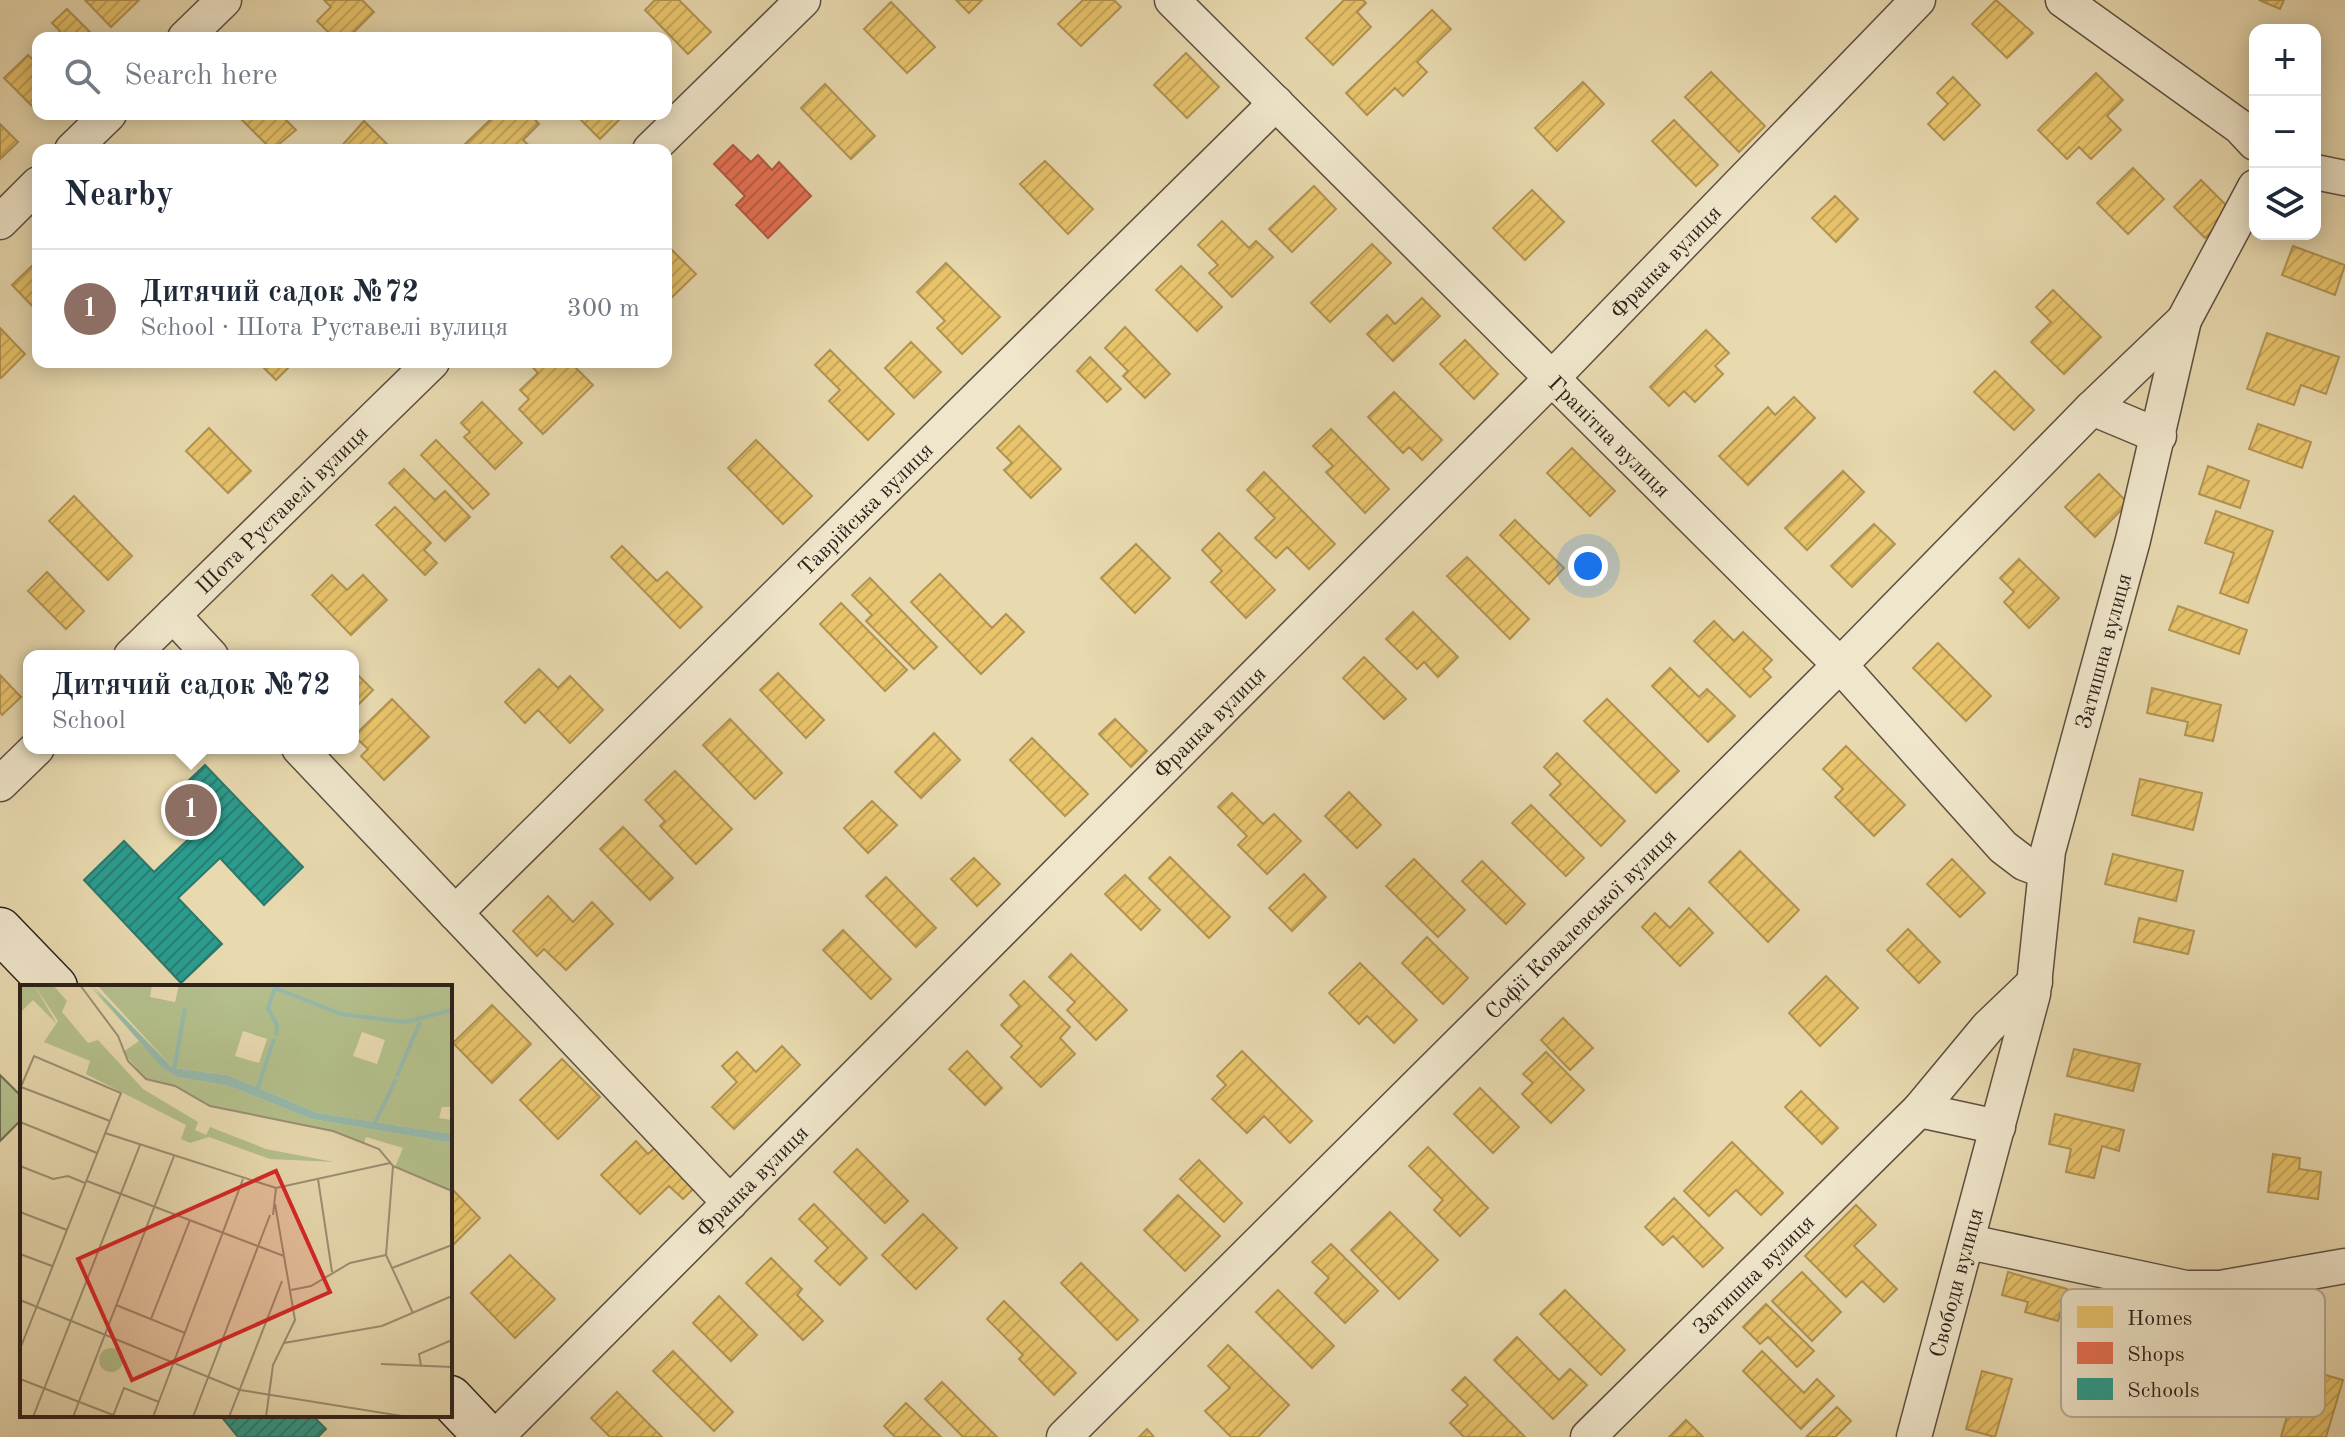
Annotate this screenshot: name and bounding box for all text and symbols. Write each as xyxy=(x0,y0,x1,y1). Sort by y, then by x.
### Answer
map controls xyxy=(2249,24,2321,240)
button: + xyxy=(2249,24,2321,96)
search box xyxy=(32,32,672,120)
icon: search xyxy=(60,54,104,98)
text: Search here xyxy=(124,61,278,91)
button: − xyxy=(2249,96,2321,168)
button: layers xyxy=(2249,168,2321,240)
text: Nearby xyxy=(64,179,174,213)
street label: Франка вулиця xyxy=(1607,202,1726,324)
text: Дитячий садок №72 xyxy=(140,278,419,308)
text: 1 xyxy=(82,296,98,322)
text: 300 m xyxy=(567,296,640,322)
text: School · Шота Руставелі вулиця xyxy=(140,315,508,341)
street label: Гранітна вулиця xyxy=(1544,373,1674,502)
street label: Шота Руставелі вулиця xyxy=(193,422,373,599)
street label: Таврійська вулиця xyxy=(795,439,938,581)
your location xyxy=(1568,546,1608,586)
street label: Затишна вулиця xyxy=(2073,571,2136,732)
popup xyxy=(23,650,359,754)
street label: Франка вулиця xyxy=(1150,663,1271,784)
text: Дитячий садок №72 xyxy=(51,671,331,701)
text: School xyxy=(51,708,126,734)
pin: 1 xyxy=(165,780,217,840)
street label: Софії Ковалевської вулиця xyxy=(1482,826,1681,1024)
inset map xyxy=(20,985,452,1417)
street label: Франка вулиця xyxy=(693,1122,813,1242)
street label: Свободи вулиця xyxy=(1927,1206,1988,1360)
street label: Затишна вулиця xyxy=(1690,1211,1819,1339)
legend xyxy=(2061,1289,2325,1417)
text: Homes xyxy=(2127,1308,2192,1330)
text: Shops xyxy=(2127,1344,2184,1366)
text: Schools xyxy=(2127,1380,2200,1402)

